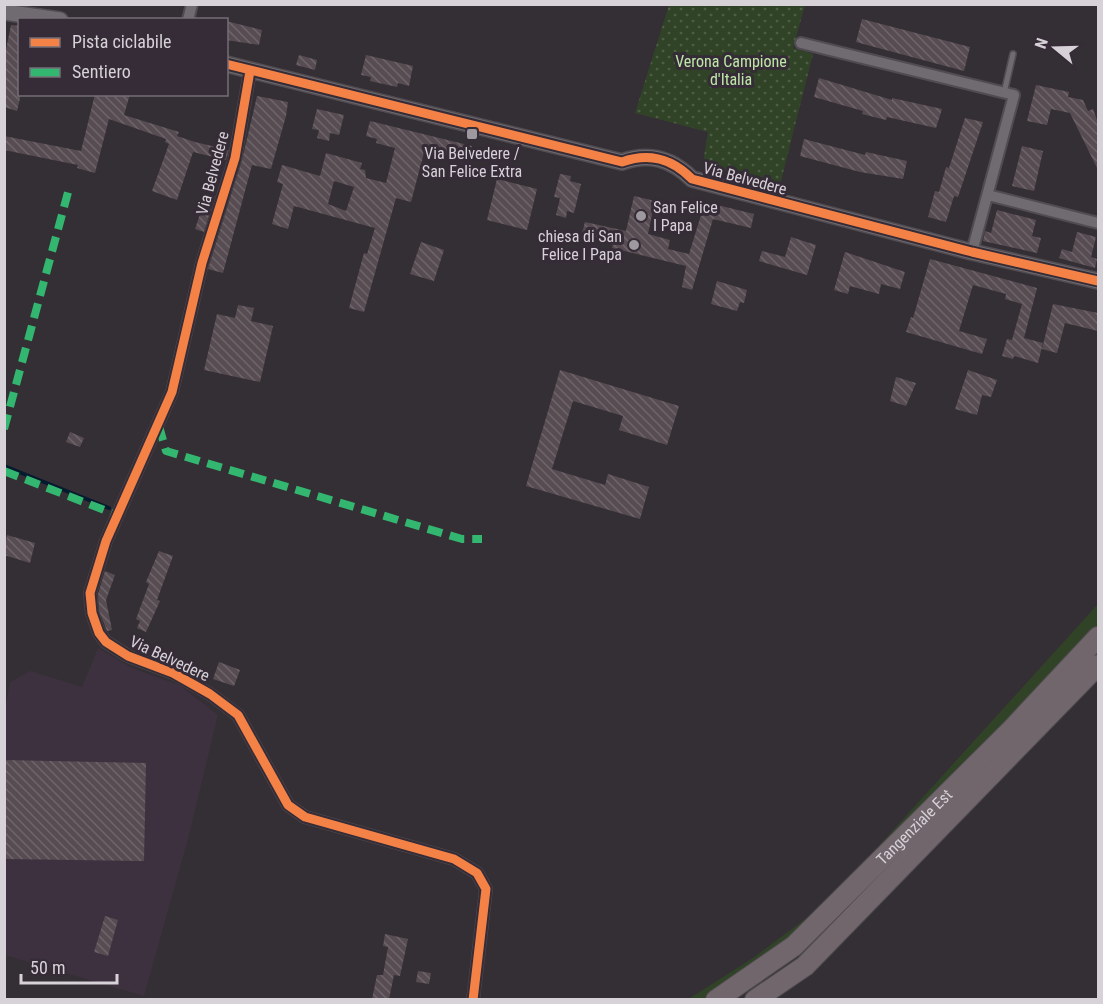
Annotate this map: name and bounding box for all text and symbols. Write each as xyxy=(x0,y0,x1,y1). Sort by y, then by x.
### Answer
legend xyxy=(18,18,228,96)
north arrow xyxy=(1025,18,1085,78)
text: Pista ciclabile xyxy=(72,31,171,52)
text: N xyxy=(1031,36,1052,51)
park label: Verona Campione d'Italia xyxy=(675,52,787,89)
text: Sentiero xyxy=(72,61,131,82)
marker: Via Belvedere / San Felice Extra xyxy=(465,127,479,141)
street label: Via Belvedere xyxy=(192,129,233,217)
place label: Via Belvedere / San Felice Extra xyxy=(422,144,522,181)
street label: Via Belvedere xyxy=(701,158,789,199)
place label: San Felice I Papa xyxy=(653,198,718,235)
marker: San Felice I Papa xyxy=(634,209,648,223)
place label: chiesa di San Felice I Papa xyxy=(538,227,622,264)
marker: chiesa di San Felice I Papa xyxy=(627,238,641,252)
street label: Via Belvedere xyxy=(127,632,213,685)
street label: Tangenziale Est xyxy=(872,785,956,869)
scale bar xyxy=(21,947,117,985)
text: 50 m xyxy=(30,957,65,978)

